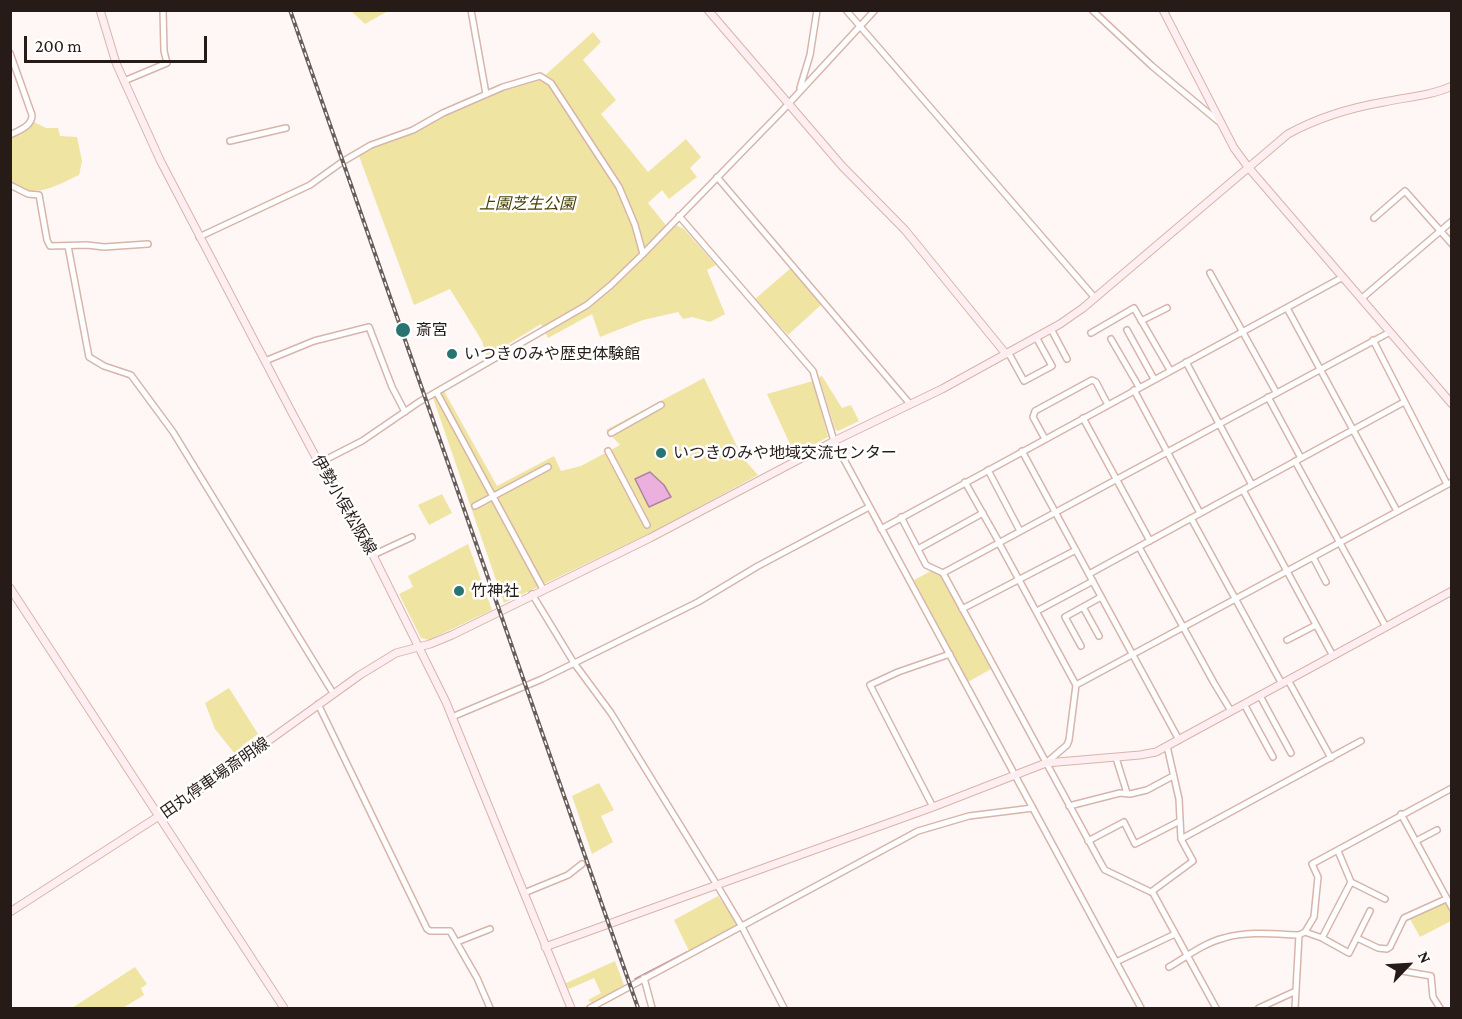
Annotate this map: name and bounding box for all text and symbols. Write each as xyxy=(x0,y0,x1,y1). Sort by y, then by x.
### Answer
scale bar xyxy=(27,24,210,62)
text: 200 m xyxy=(35,36,82,56)
park label: 上園芝生公園 xyxy=(479,194,575,214)
place label: 斎宮 xyxy=(416,320,448,340)
marker: 斎宮 xyxy=(394,321,412,339)
place label: いつきのみや歴史体験館 xyxy=(464,344,640,364)
marker: いつきのみや歴史体験館 xyxy=(445,347,459,361)
place label: いつきのみや地域交流センター xyxy=(673,443,897,463)
marker: いつきのみや地域交流センター xyxy=(654,446,668,460)
street label: 伊勢小俣松阪線 xyxy=(308,452,380,558)
place label: 竹神社 xyxy=(471,581,519,601)
marker: 竹神社 xyxy=(452,584,466,598)
street label: 田丸停車場斎明線 xyxy=(157,733,273,823)
north arrow xyxy=(1378,935,1438,995)
text: N xyxy=(1415,949,1435,966)

